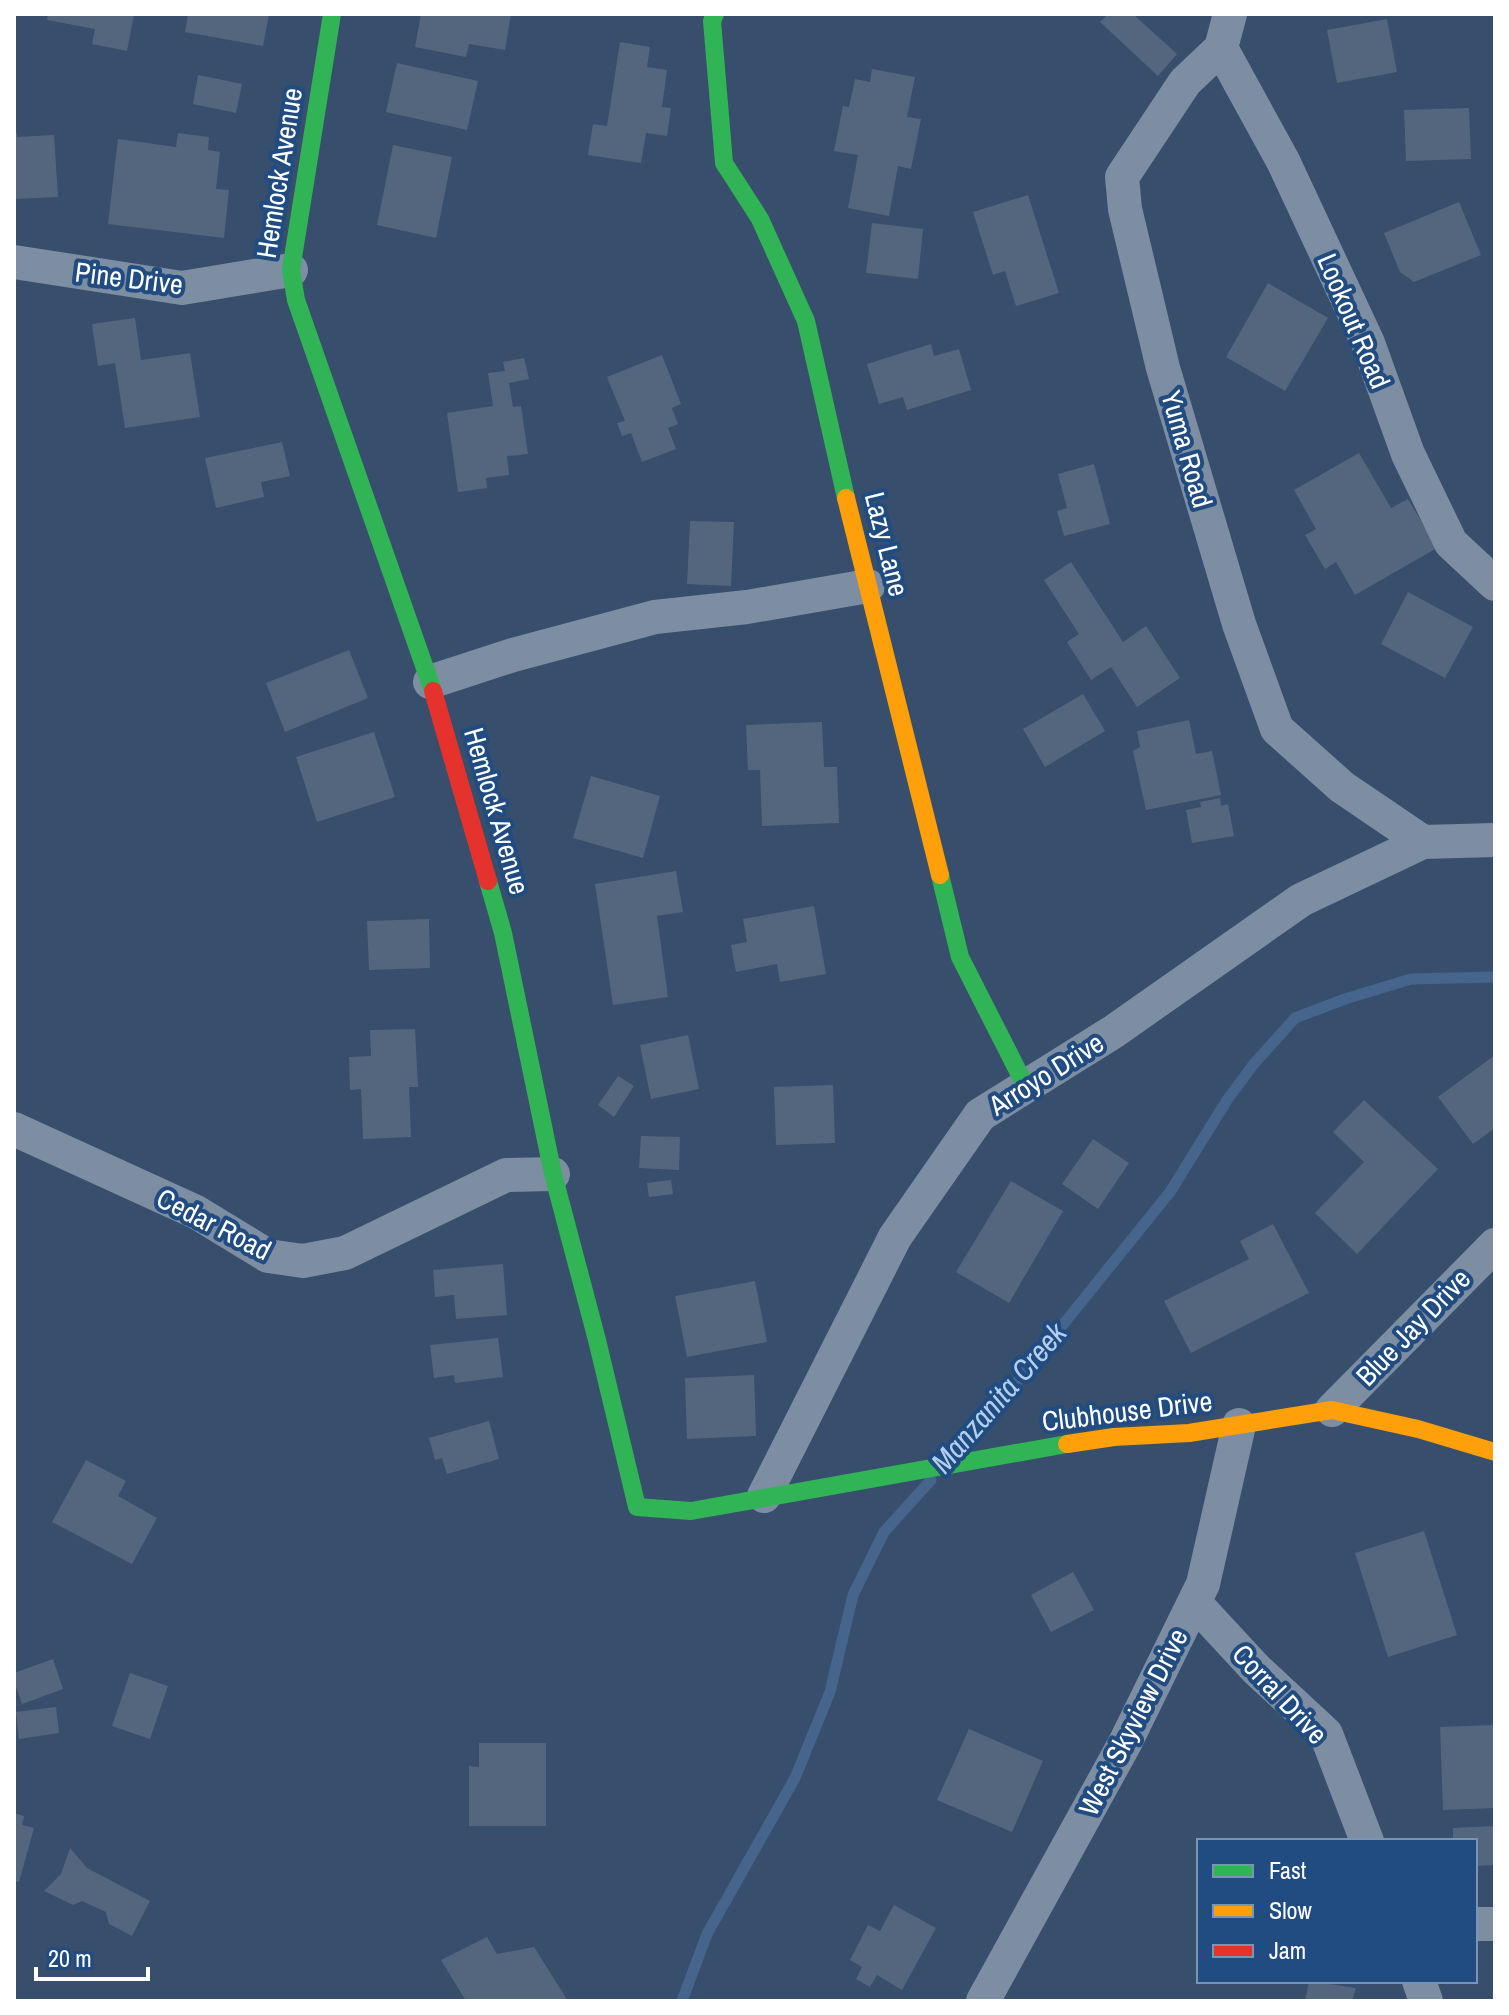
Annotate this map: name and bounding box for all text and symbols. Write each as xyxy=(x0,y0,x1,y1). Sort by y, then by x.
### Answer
street label: Hemlock Avenue xyxy=(247,85,311,261)
street label: Lookout Road xyxy=(1309,248,1399,394)
street label: Pine Drive xyxy=(73,253,185,303)
street label: Yuma Road xyxy=(1152,386,1222,512)
street label: Lazy Lane xyxy=(856,488,918,600)
street label: Hemlock Avenue xyxy=(455,723,539,899)
street label: Arroyo Drive xyxy=(980,1024,1111,1125)
street label: Cedar Road xyxy=(150,1179,278,1269)
street label: Blue Jay Drive xyxy=(1347,1260,1479,1394)
water label: Manzanita Creek xyxy=(922,1312,1076,1481)
street label: Clubhouse Drive xyxy=(1040,1382,1214,1440)
street label: West Skyview Drive xyxy=(1070,1622,1196,1822)
street label: Corral Drive xyxy=(1224,1636,1336,1752)
legend xyxy=(1197,1839,1477,1983)
text: Fast xyxy=(1269,1854,1307,1886)
text: Slow xyxy=(1269,1894,1312,1926)
scale bar xyxy=(36,1931,148,1981)
text: Jam xyxy=(1269,1934,1306,1966)
text: 20 m xyxy=(48,1942,92,1974)

